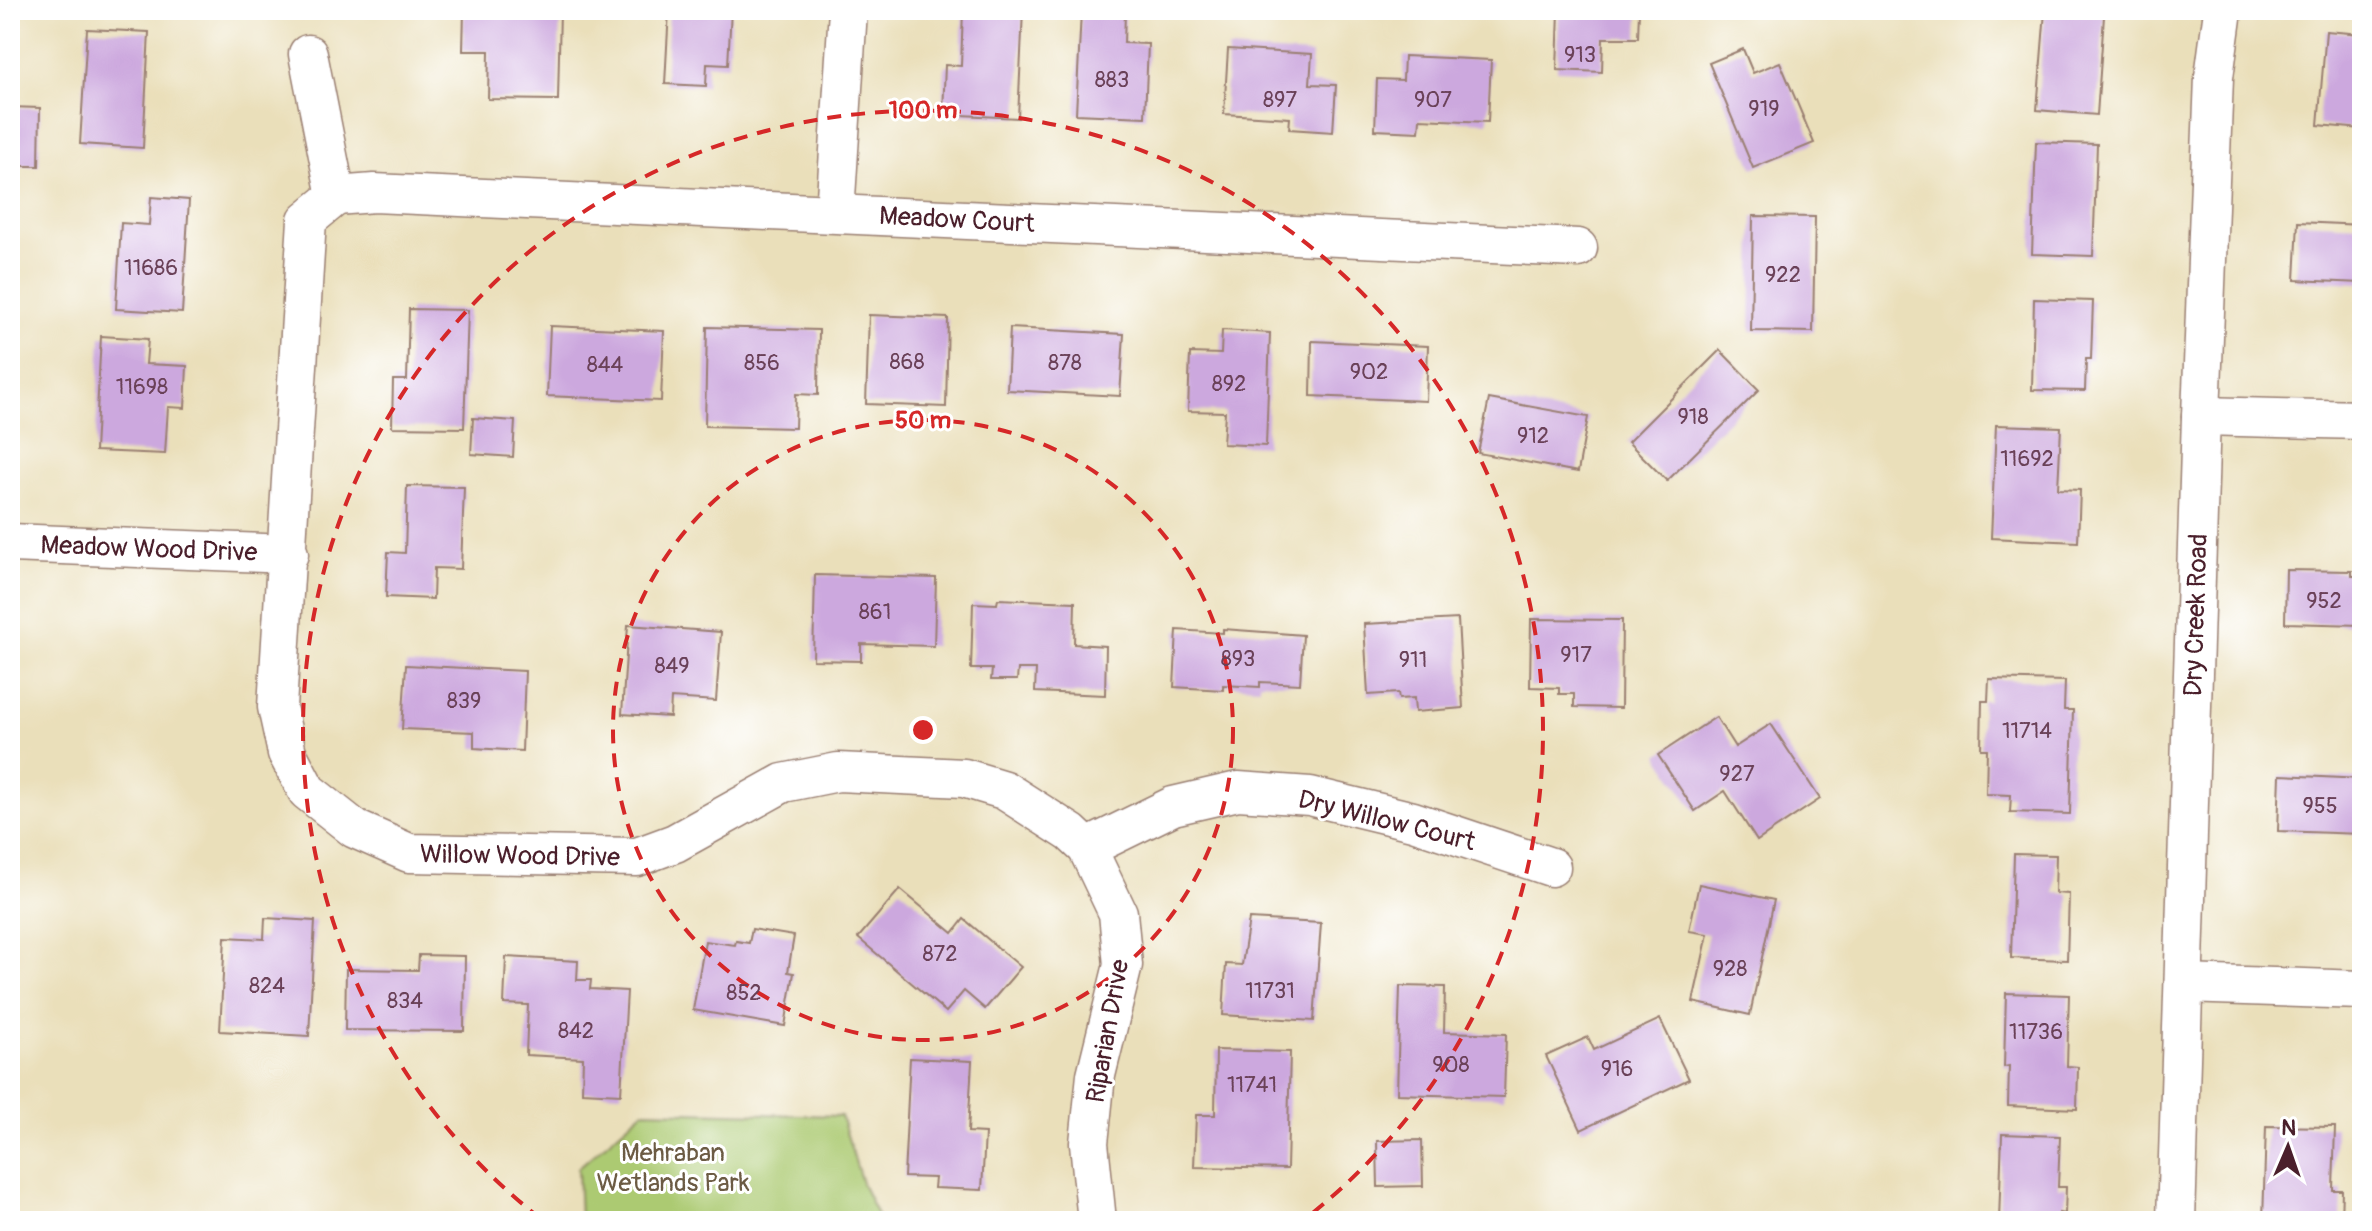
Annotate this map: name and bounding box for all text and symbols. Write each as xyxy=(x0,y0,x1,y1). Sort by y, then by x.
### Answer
house number: 913 xyxy=(1564,41,1596,69)
house number: 883 xyxy=(1095,66,1129,94)
house number: 897 xyxy=(1263,86,1297,114)
house number: 907 xyxy=(1414,86,1452,114)
house number: 919 xyxy=(1748,95,1780,123)
text: 100 m xyxy=(889,96,957,125)
street label: Meadow Court xyxy=(878,200,1036,240)
house number: 11686 xyxy=(124,254,178,282)
house number: 922 xyxy=(1765,261,1801,289)
house number: 868 xyxy=(890,348,924,376)
house number: 856 xyxy=(744,349,780,377)
house number: 878 xyxy=(1048,349,1082,377)
house number: 844 xyxy=(587,351,624,379)
house number: 902 xyxy=(1350,358,1388,386)
house number: 892 xyxy=(1212,370,1246,398)
house number: 11698 xyxy=(116,373,168,401)
house number: 918 xyxy=(1677,403,1709,431)
text: 50 m xyxy=(895,406,951,435)
house number: 912 xyxy=(1517,422,1549,450)
house number: 11692 xyxy=(2000,445,2054,473)
street label: Meadow Wood Drive xyxy=(40,529,258,569)
street label: Dry Creek Road xyxy=(2177,533,2215,697)
house number: 952 xyxy=(2306,587,2342,615)
house number: 861 xyxy=(859,598,891,626)
house number: 917 xyxy=(1560,641,1592,669)
house number: 893 xyxy=(1221,645,1255,673)
house number: 911 xyxy=(1399,646,1427,674)
house number: 849 xyxy=(654,652,690,680)
house number: 839 xyxy=(447,687,481,715)
centre of rings xyxy=(909,716,937,744)
house number: 11714 xyxy=(2002,717,2052,745)
house number: 927 xyxy=(1719,760,1755,788)
street label: Dry Willow Court xyxy=(1295,784,1479,859)
house number: 955 xyxy=(2302,792,2338,820)
street label: Willow Wood Drive xyxy=(420,838,620,874)
house number: 872 xyxy=(922,940,958,968)
house number: 928 xyxy=(1713,955,1747,983)
street label: Riparian Drive xyxy=(1080,957,1136,1105)
house number: 824 xyxy=(249,972,285,1000)
house number: 11731 xyxy=(1245,977,1295,1005)
house number: 852 xyxy=(726,979,762,1007)
house number: 834 xyxy=(387,987,423,1015)
house number: 842 xyxy=(558,1017,594,1045)
house number: 11736 xyxy=(2009,1018,2063,1046)
house number: 908 xyxy=(1432,1051,1470,1079)
house number: 916 xyxy=(1601,1055,1633,1083)
house number: 11741 xyxy=(1227,1071,1277,1099)
north arrow xyxy=(2248,1107,2328,1187)
text: N xyxy=(2281,1114,2297,1142)
park label: Mehraban Wetlands Park xyxy=(596,1137,750,1199)

